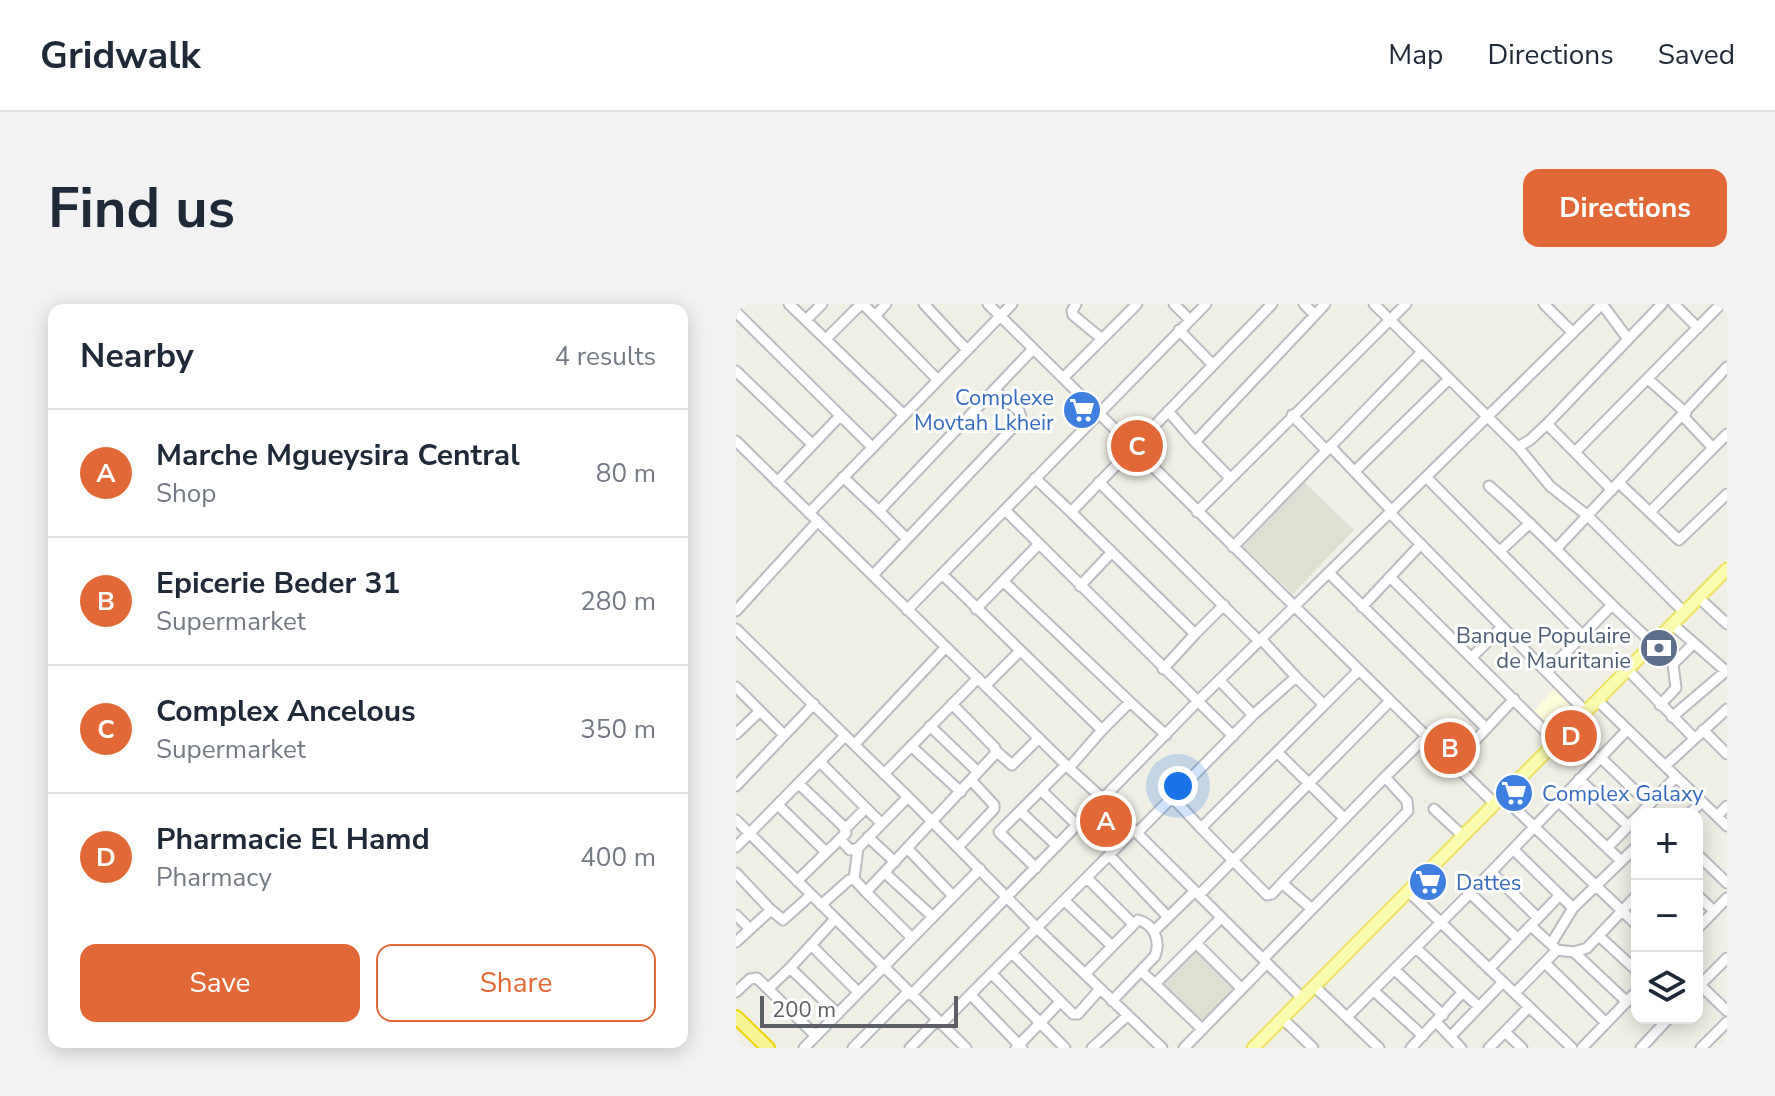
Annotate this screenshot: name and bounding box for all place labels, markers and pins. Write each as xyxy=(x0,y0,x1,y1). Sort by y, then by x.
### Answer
place label: Complexe Movtah Lkheir xyxy=(914,383,1054,438)
supermarket icon: Complexe Movtah Lkheir xyxy=(1061,389,1103,431)
pin: C xyxy=(1111,416,1163,476)
place label: Banque Populaire de Mauritanie xyxy=(1456,621,1631,676)
bank icon: Banque Populaire de Mauritanie xyxy=(1638,627,1680,669)
pin: D xyxy=(1545,706,1597,766)
pin: B xyxy=(1424,718,1476,778)
supermarket icon: Complex Galaxy xyxy=(1493,772,1535,814)
place label: Complex Galaxy xyxy=(1542,779,1704,809)
pin: A xyxy=(1080,791,1132,851)
supermarket icon: Dattes xyxy=(1407,861,1449,903)
place label: Dattes xyxy=(1456,868,1521,898)

